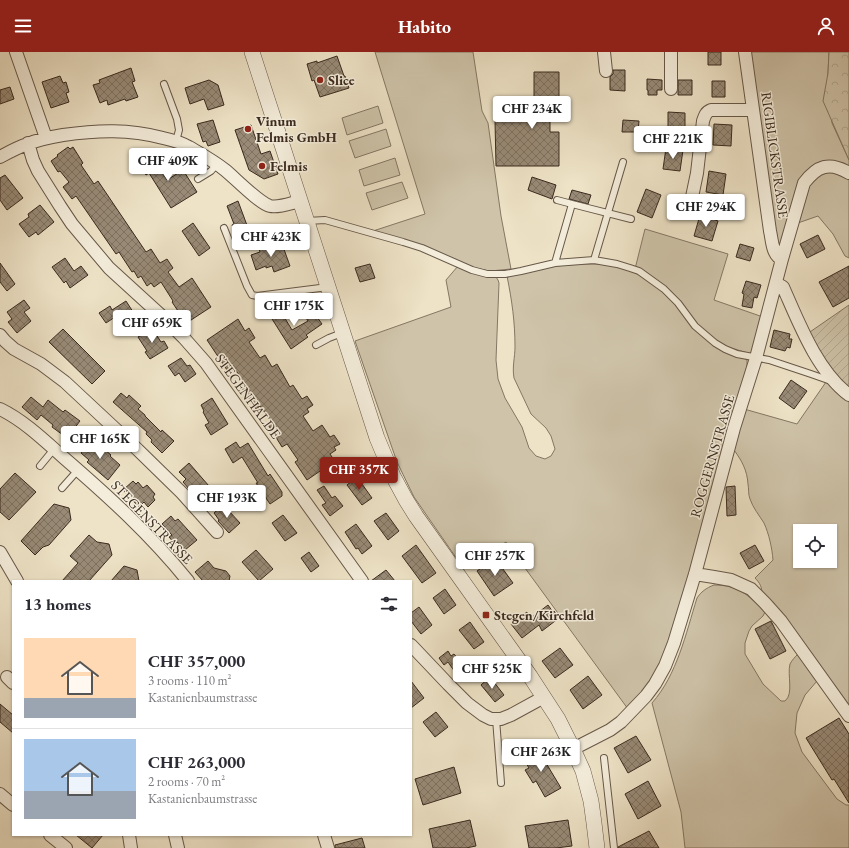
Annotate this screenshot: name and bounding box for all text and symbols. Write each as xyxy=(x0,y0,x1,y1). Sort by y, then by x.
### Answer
icon: menu xyxy=(12,15,34,37)
text: Habito xyxy=(398,15,451,38)
icon: person xyxy=(815,15,837,37)
place label: Slice xyxy=(328,71,355,89)
marker: Slice xyxy=(315,75,325,85)
street label: RIGIBLICKSTRASSE xyxy=(757,91,793,219)
pin: CHF 234K xyxy=(491,96,573,130)
text: CHF 234K xyxy=(502,100,562,117)
place label: Vinum Felmis GmbH xyxy=(256,112,337,146)
marker: Vinum Felmis GmbH xyxy=(243,124,253,134)
pin: CHF 221K xyxy=(632,126,714,160)
text: CHF 221K xyxy=(643,130,703,147)
pin: CHF 409K xyxy=(127,148,209,182)
text: CHF 409K xyxy=(138,152,198,169)
place label: Felmis xyxy=(270,157,308,175)
marker: Felmis xyxy=(257,161,267,171)
pin: CHF 294K xyxy=(665,194,747,228)
text: CHF 294K xyxy=(676,198,736,215)
pin: CHF 423K xyxy=(230,224,312,258)
text: CHF 423K xyxy=(241,228,301,245)
pin: CHF 175K xyxy=(253,293,335,327)
text: CHF 175K xyxy=(264,297,324,314)
pin: CHF 659K xyxy=(111,310,193,344)
text: CHF 659K xyxy=(122,314,182,331)
street label: STEGENHALDE xyxy=(211,350,285,442)
street label: ROGGERNSTRASSE xyxy=(686,392,738,520)
pin: CHF 165K xyxy=(59,426,141,460)
text: CHF 165K xyxy=(70,430,130,447)
pin: CHF 357K xyxy=(318,457,400,491)
text: CHF 357K xyxy=(329,461,389,478)
street label: STEGENSTRASSE xyxy=(107,476,197,568)
pin: CHF 193K xyxy=(186,485,268,519)
text: CHF 193K xyxy=(197,489,257,506)
map controls xyxy=(793,524,837,568)
button: locate xyxy=(793,524,837,568)
pin: CHF 257K xyxy=(454,543,536,577)
text: CHF 257K xyxy=(465,547,525,564)
text: 13 homes xyxy=(24,593,91,615)
icon: filters xyxy=(378,593,400,615)
place label: Stegen/Kirchfeld xyxy=(494,606,595,624)
marker: Stegen/Kirchfeld xyxy=(481,610,491,620)
text: CHF 357,000 xyxy=(148,650,245,672)
icon: home xyxy=(56,654,104,702)
pin: CHF 525K xyxy=(451,656,533,690)
text: CHF 525K xyxy=(462,660,522,677)
text: 3 rooms · 110 m² xyxy=(148,672,232,689)
text: Kastanienbaumstrasse xyxy=(148,689,257,706)
pin: CHF 263K xyxy=(500,739,582,773)
text: CHF 263K xyxy=(511,743,571,760)
text: CHF 263,000 xyxy=(148,751,245,773)
icon: home xyxy=(56,755,104,803)
text: 2 rooms · 70 m² xyxy=(148,773,225,790)
text: Kastanienbaumstrasse xyxy=(148,790,257,807)

